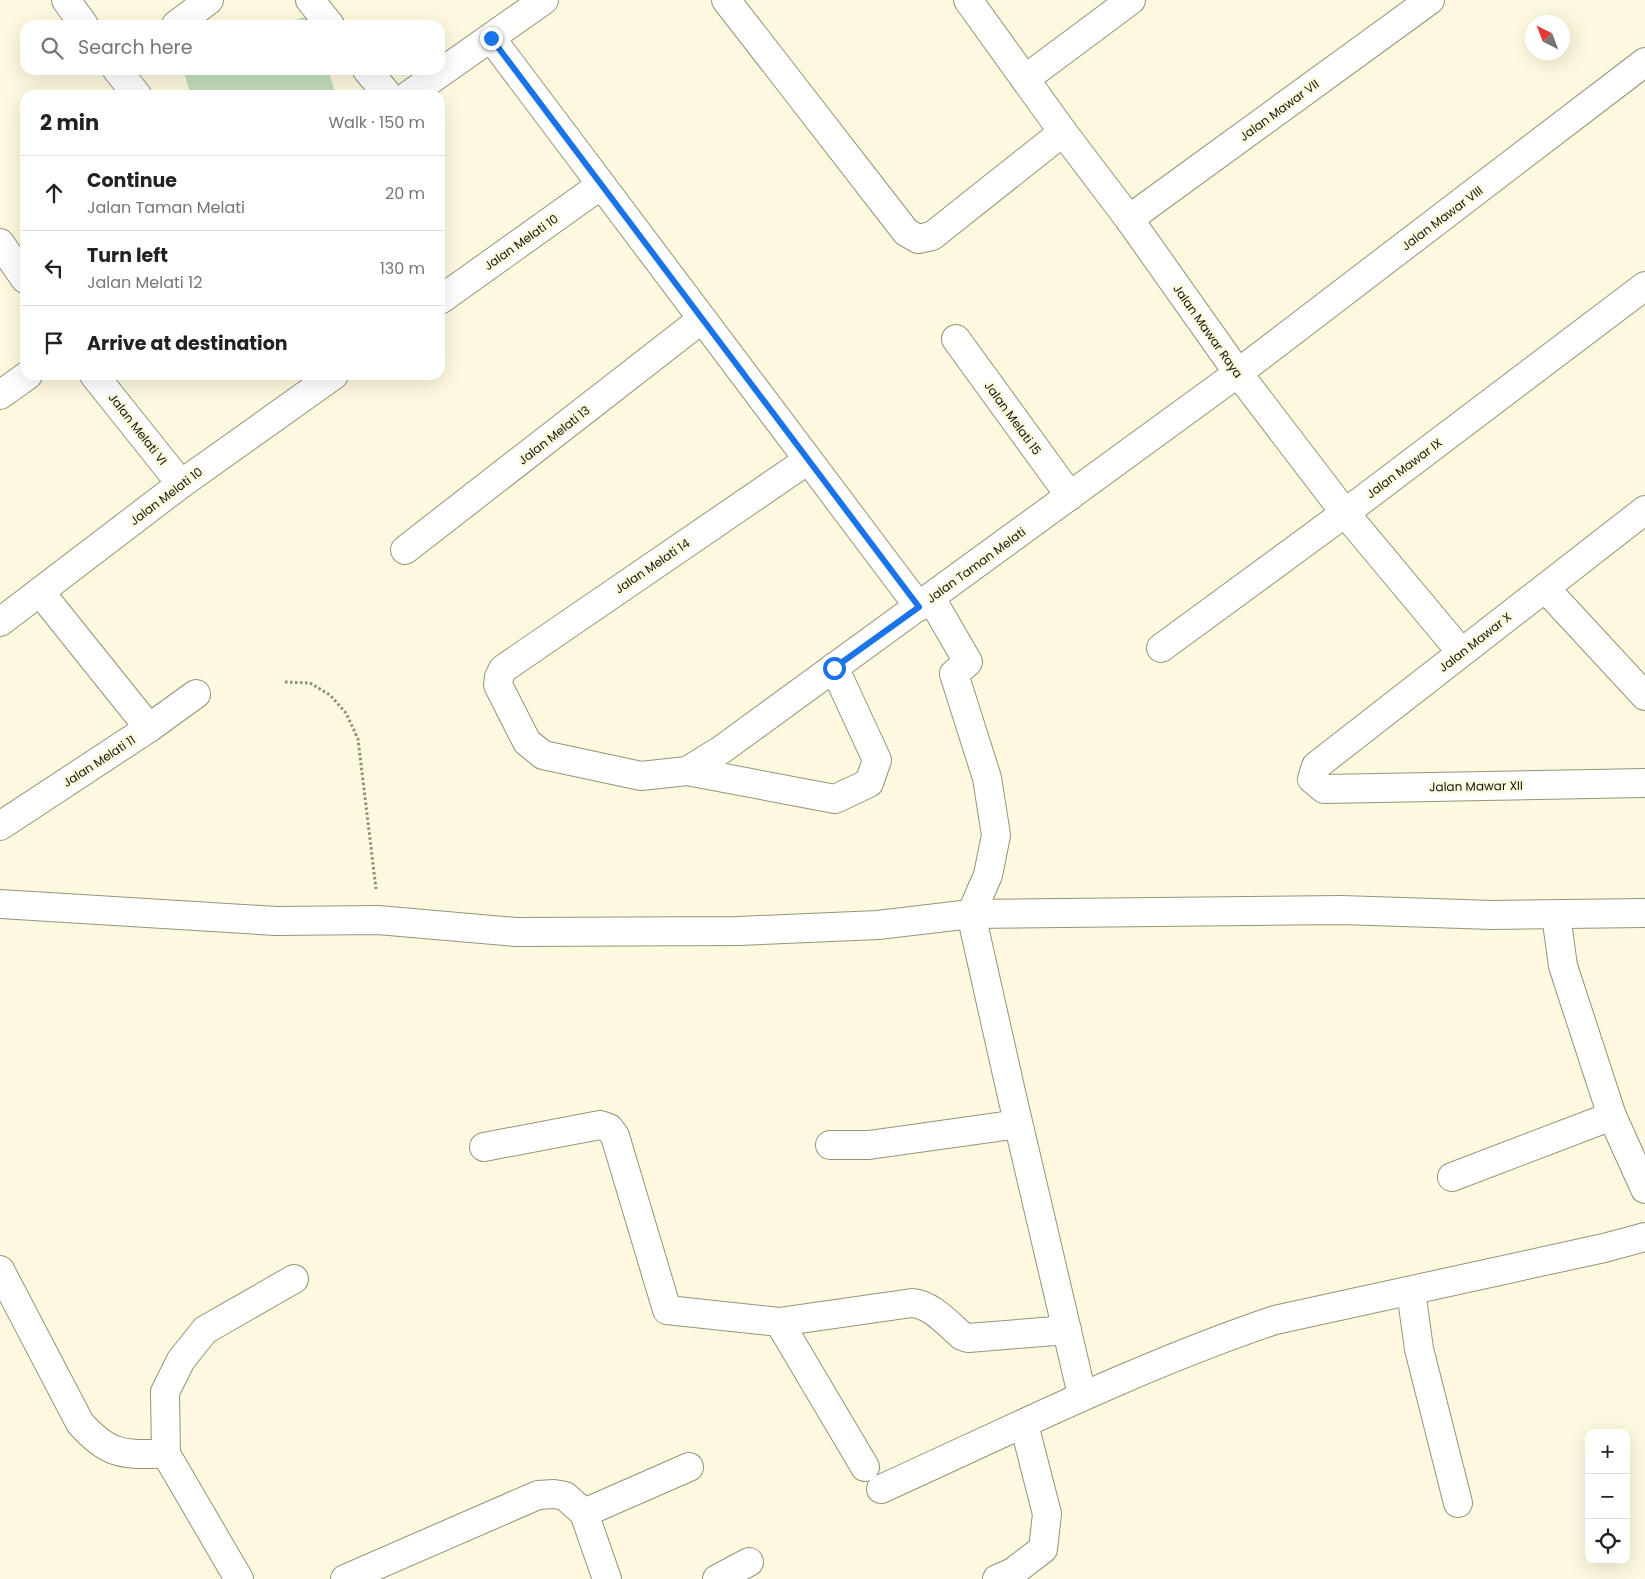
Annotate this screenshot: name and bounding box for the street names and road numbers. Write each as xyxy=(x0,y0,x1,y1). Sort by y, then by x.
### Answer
street label: Jalan Mawar VII xyxy=(1236,75,1322,145)
street label: Jalan Mawar VIII xyxy=(1398,182,1486,254)
street label: Jalan Melati 10 xyxy=(480,210,562,274)
street label: Jalan Mawar Raya xyxy=(1169,281,1247,381)
street label: Jalan Melati 15 xyxy=(981,378,1045,458)
street label: Jalan Melati VI xyxy=(105,390,171,468)
street label: Jalan Melati 13 xyxy=(515,402,593,468)
street label: Jalan Mawar IX xyxy=(1363,434,1445,502)
street label: Jalan Melati 10 xyxy=(126,463,206,529)
street label: Jalan Taman Melati xyxy=(923,523,1029,607)
street label: Jalan Melati 14 xyxy=(611,534,693,597)
street label: Jalan Mawar X xyxy=(1435,608,1515,676)
street label: Jalan Melati 11 xyxy=(59,731,139,791)
street label: Jalan Mawar XII xyxy=(1429,777,1523,795)

